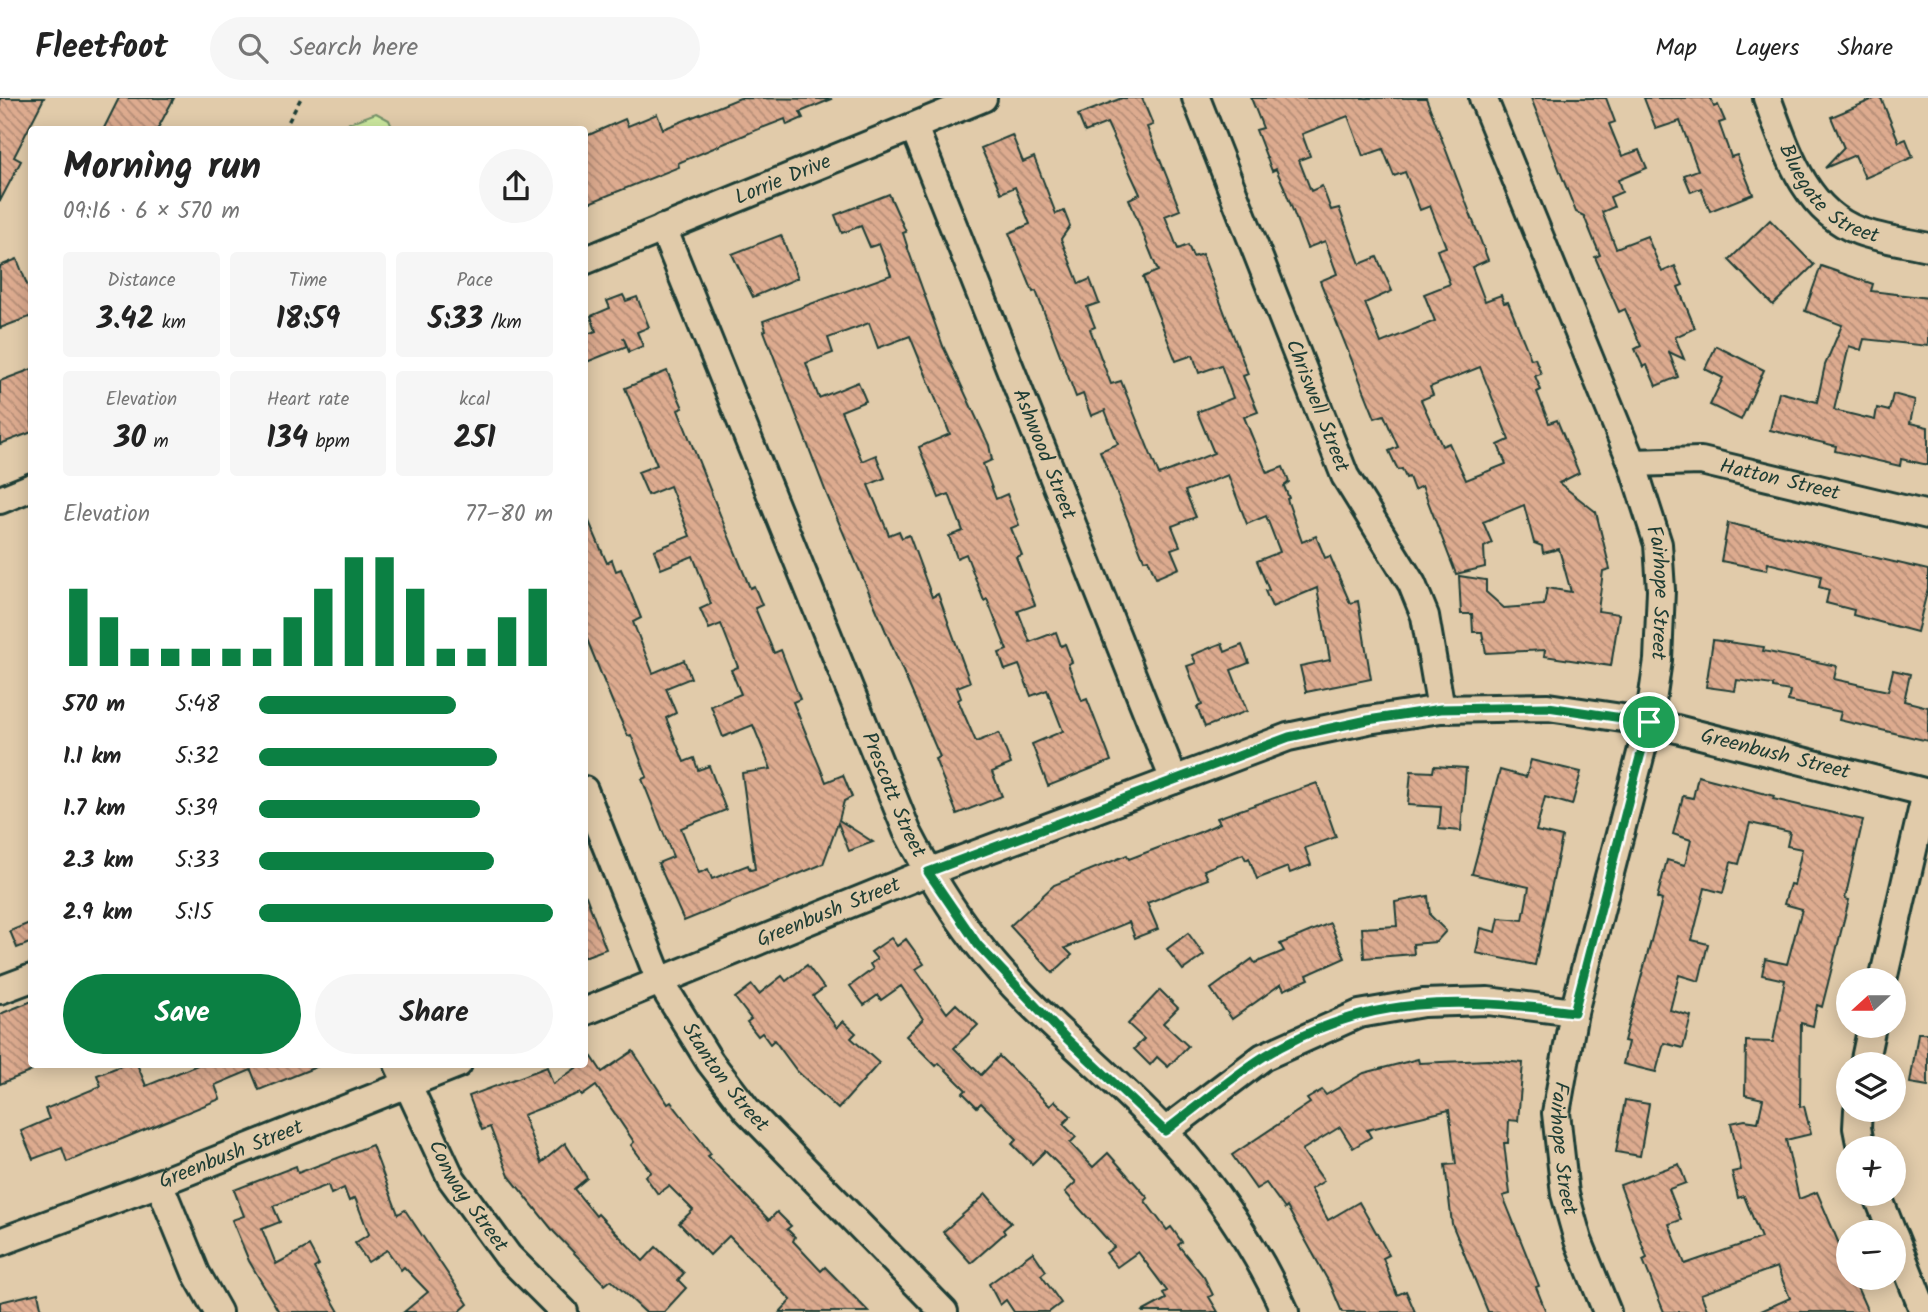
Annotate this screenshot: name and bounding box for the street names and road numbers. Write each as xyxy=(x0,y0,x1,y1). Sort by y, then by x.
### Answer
street label: Bluegate Street xyxy=(1770,139,1883,253)
street label: Lorrie Drive xyxy=(730,145,837,214)
street label: Chriswell Street xyxy=(1276,335,1359,478)
street label: Ashwood Street xyxy=(1003,384,1085,525)
street label: Hatton Street xyxy=(1716,449,1844,510)
street label: Fairhope Street xyxy=(1637,521,1678,661)
street label: Greenbush Street xyxy=(1697,719,1854,789)
street label: Prescott Street xyxy=(852,727,935,865)
street label: Greenbush Street xyxy=(751,868,906,957)
street label: Stanton Street xyxy=(673,1016,778,1141)
street label: Fairhope Street xyxy=(1539,1079,1587,1220)
street label: Greenbush Street xyxy=(154,1110,309,1198)
street label: Conway Street xyxy=(419,1135,517,1260)

